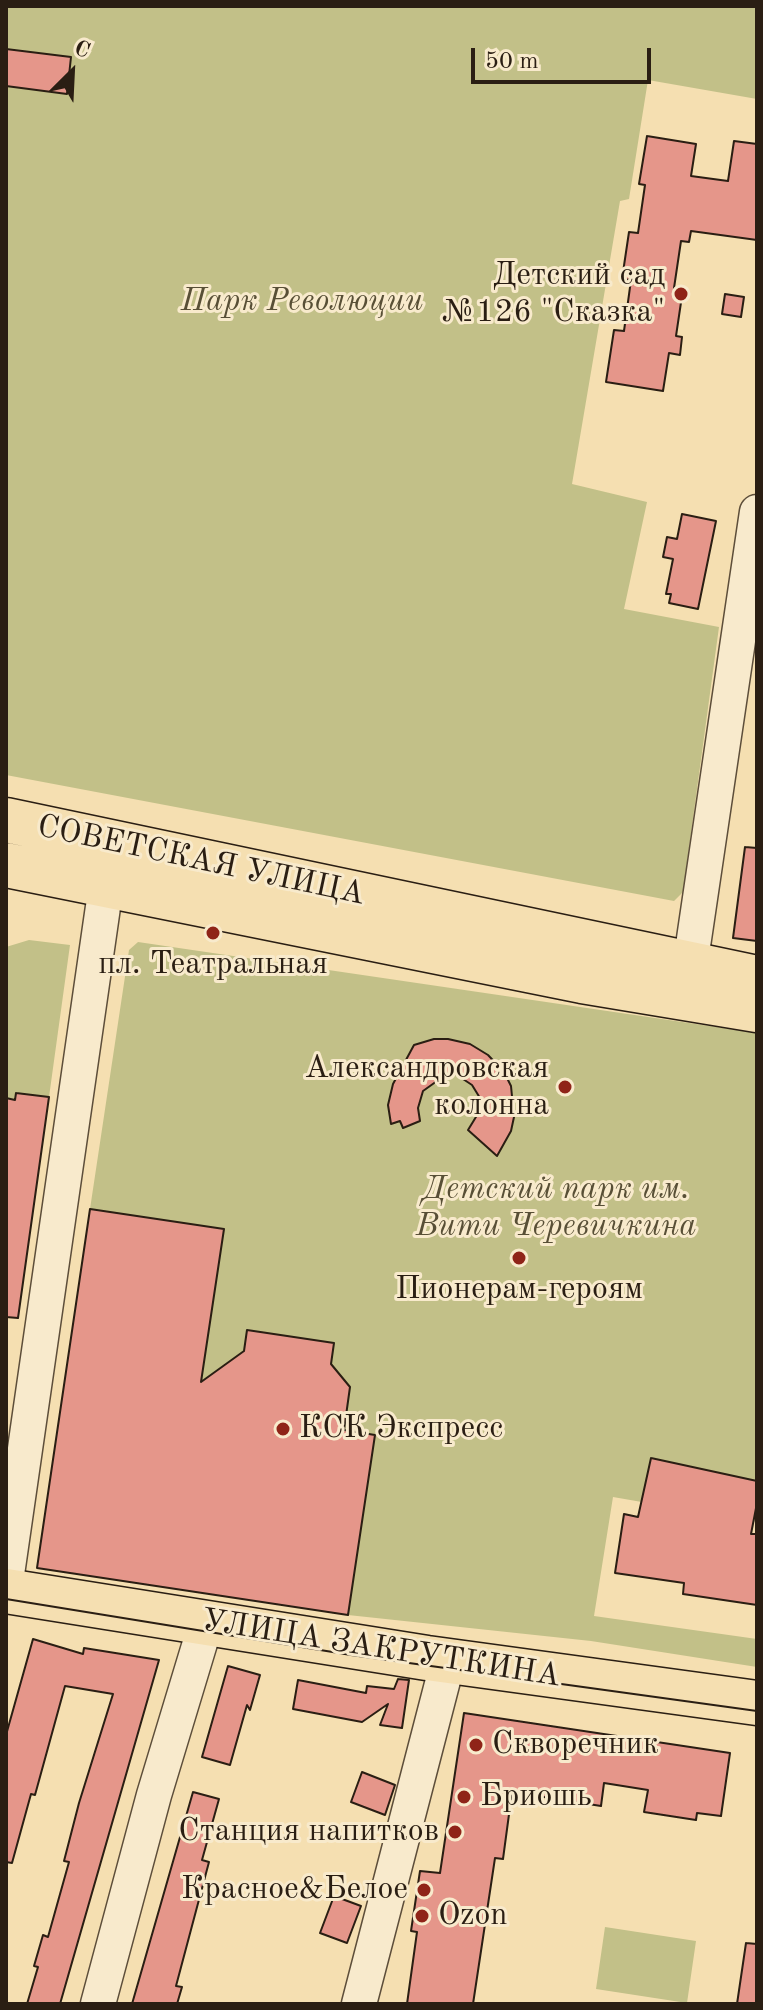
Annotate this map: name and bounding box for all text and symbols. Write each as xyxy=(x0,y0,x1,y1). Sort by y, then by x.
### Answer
north arrow xyxy=(32,32,112,112)
scale bar xyxy=(475,32,655,82)
text: С xyxy=(71,37,93,63)
text: 50 m xyxy=(485,50,539,74)
place label: Детский сад №126 "Сказка" xyxy=(442,257,665,332)
park label: Парк Революции xyxy=(181,283,423,321)
marker: Детский сад №126 "Сказка" xyxy=(672,285,690,303)
street label: СОВЕТСКАЯ УЛИЦА xyxy=(34,808,368,914)
marker: пл. Театральная xyxy=(204,924,222,942)
place label: пл. Театральная xyxy=(98,946,328,984)
place label: Александровская колонна xyxy=(304,1050,549,1125)
marker: Александровская колонна xyxy=(556,1078,574,1096)
park label: Детский парк им. Вити Черевичкина xyxy=(416,1171,696,1246)
marker: Пионерам-героям xyxy=(510,1249,528,1267)
place label: Пионерам-героям xyxy=(395,1271,643,1309)
place label: КСК Экспресс xyxy=(299,1410,503,1448)
marker: КСК Экспресс xyxy=(274,1420,292,1438)
street label: УЛИЦА ЗАКРУТКИНА xyxy=(199,1602,563,1696)
place label: Скворечник xyxy=(492,1726,659,1764)
marker: Скворечник xyxy=(467,1736,485,1754)
place label: Бриошь xyxy=(480,1778,592,1816)
marker: Бриошь xyxy=(455,1788,473,1806)
place label: Станция напитков xyxy=(178,1813,439,1851)
marker: Станция напитков xyxy=(446,1823,464,1841)
place label: Красное&Белое xyxy=(181,1871,408,1909)
marker: Красное&Белое xyxy=(415,1881,433,1899)
place label: Ozon xyxy=(438,1897,508,1935)
marker: Ozon xyxy=(413,1907,431,1925)

